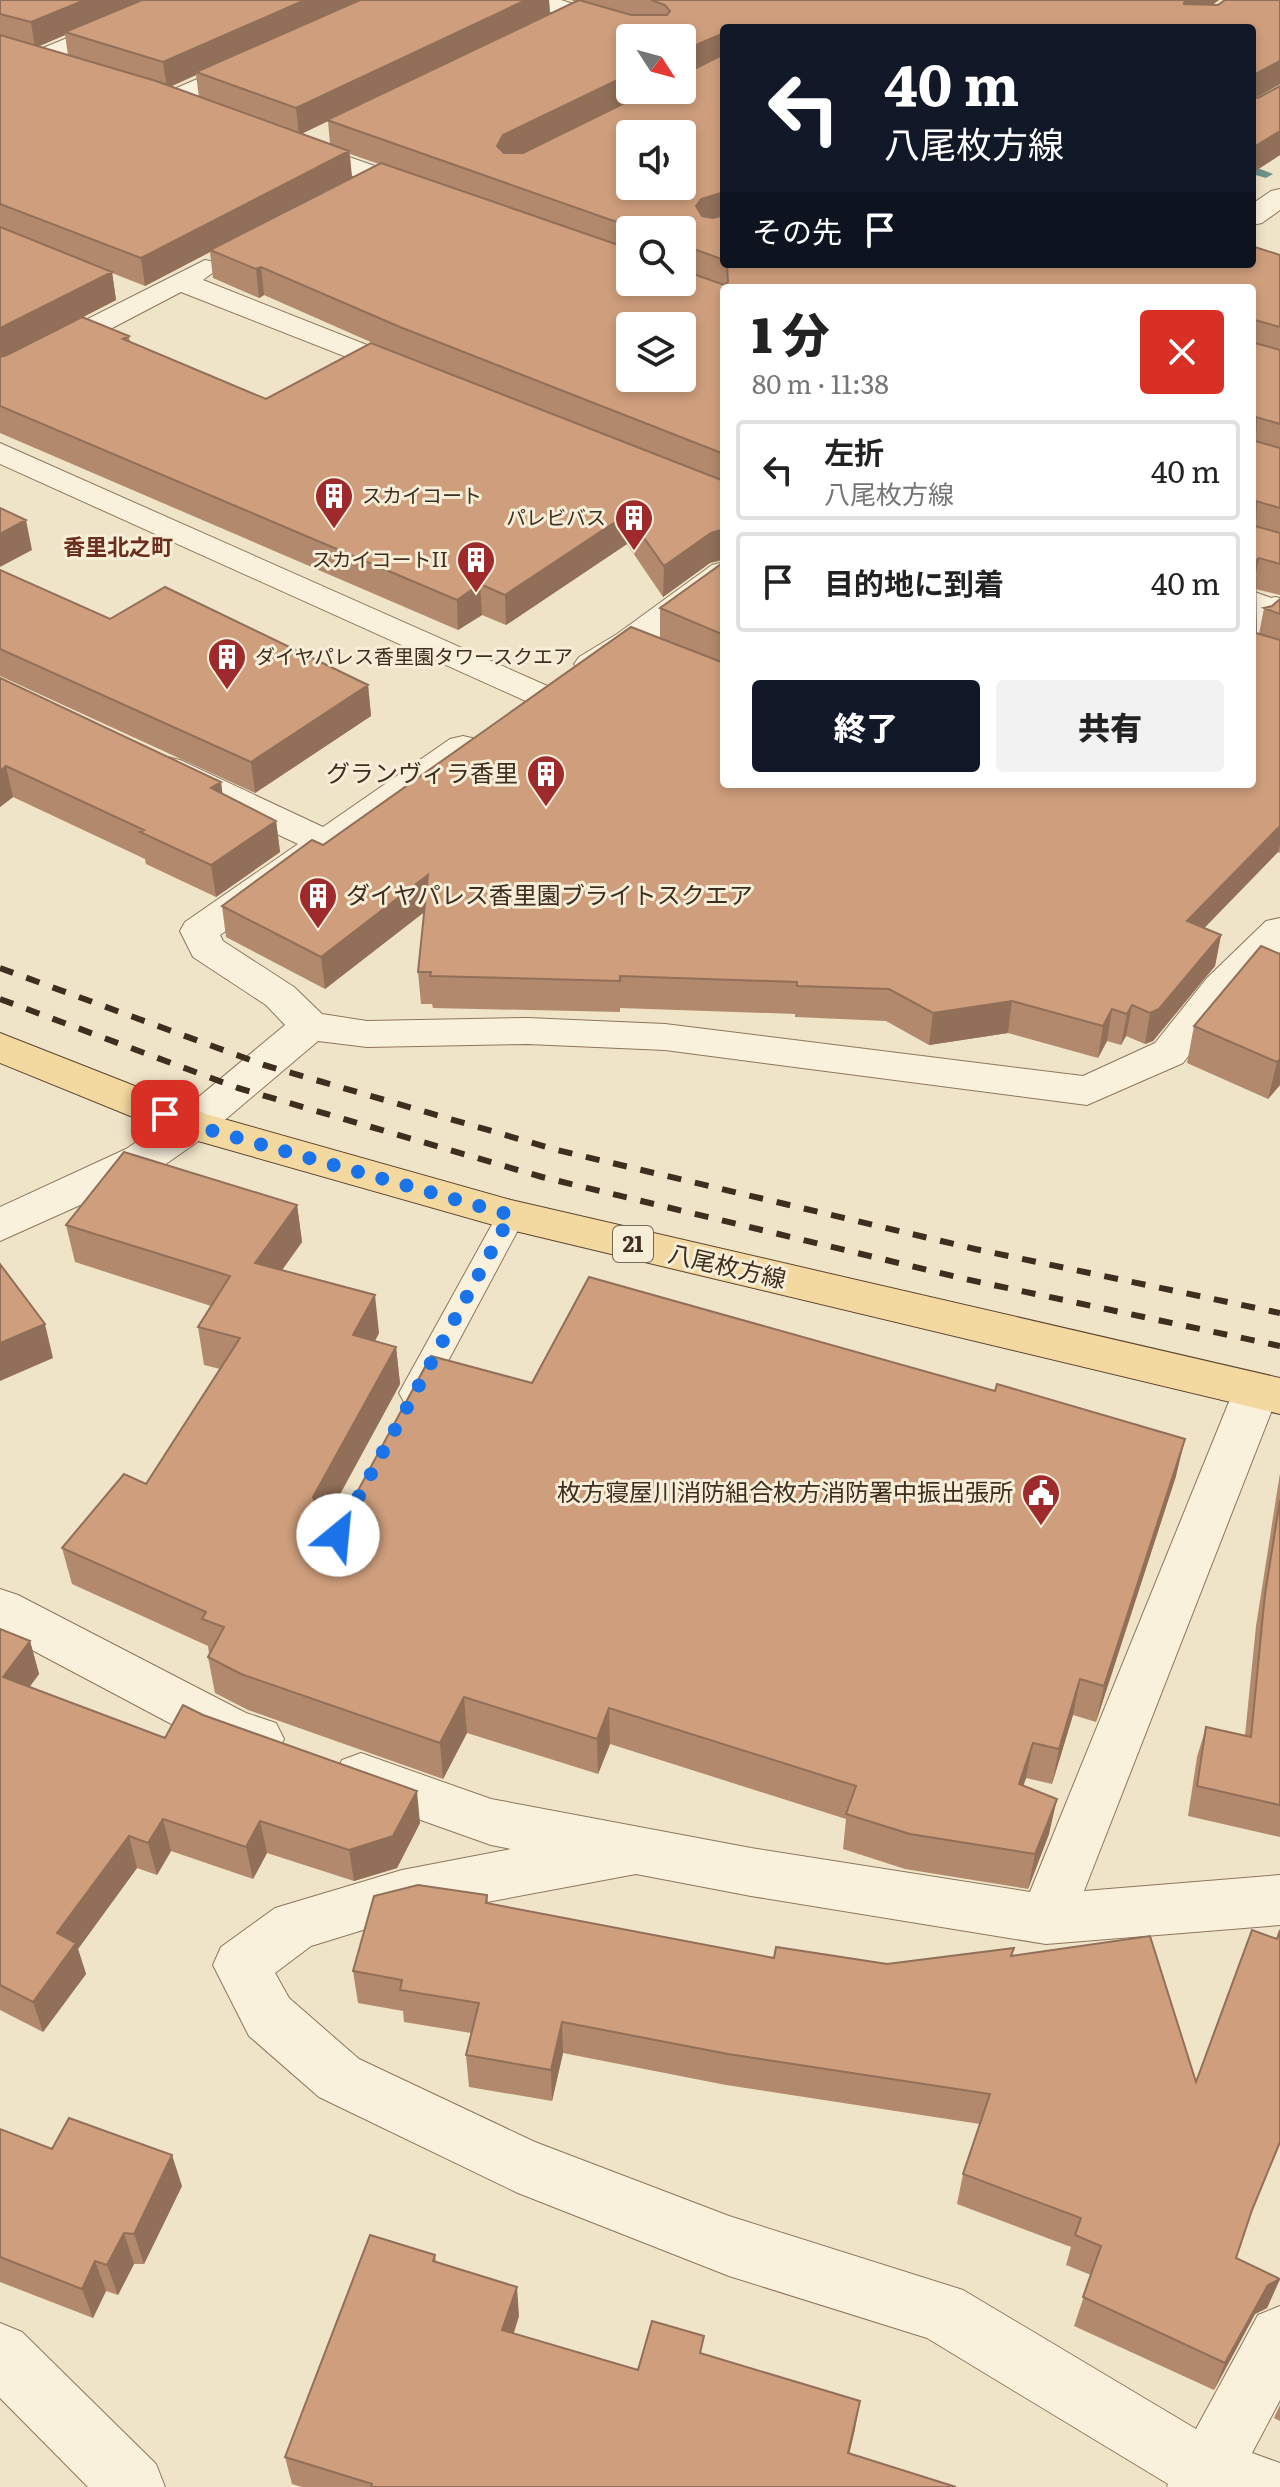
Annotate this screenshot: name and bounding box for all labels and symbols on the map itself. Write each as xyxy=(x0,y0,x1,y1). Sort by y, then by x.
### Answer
north arrow xyxy=(616,24,696,104)
building icon: スカイコート xyxy=(313,475,355,530)
place label: スカイコート xyxy=(362,479,482,509)
building icon: パレビバス xyxy=(613,497,655,552)
place label: パレビバス xyxy=(506,501,606,531)
district label: 香里北之町 xyxy=(63,529,173,562)
building icon: スカイコートII xyxy=(455,539,497,594)
place label: スカイコートII xyxy=(312,543,448,573)
building icon: ダイヤパレス香里園タワースクエア xyxy=(206,636,248,691)
place label: ダイヤパレス香里園タワースクエア xyxy=(255,640,573,670)
building icon: グランヴィラ香里 xyxy=(525,753,567,808)
place label: グランヴィラ香里 xyxy=(326,754,518,789)
building icon: ダイヤパレス香里園ブライトスクエア xyxy=(297,875,339,930)
place label: ダイヤパレス香里園ブライトスクエア xyxy=(346,876,753,911)
pin xyxy=(131,1080,199,1148)
road number: 21 xyxy=(613,1226,653,1262)
street label: 八尾枚方線 xyxy=(665,1234,790,1295)
public building icon: 枚方寝屋川消防組合枚方消防署中振出張所 xyxy=(1020,1472,1062,1527)
place label: 枚方寝屋川消防組合枚方消防署中振出張所 xyxy=(557,1473,1013,1508)
position arrow xyxy=(296,1493,380,1577)

